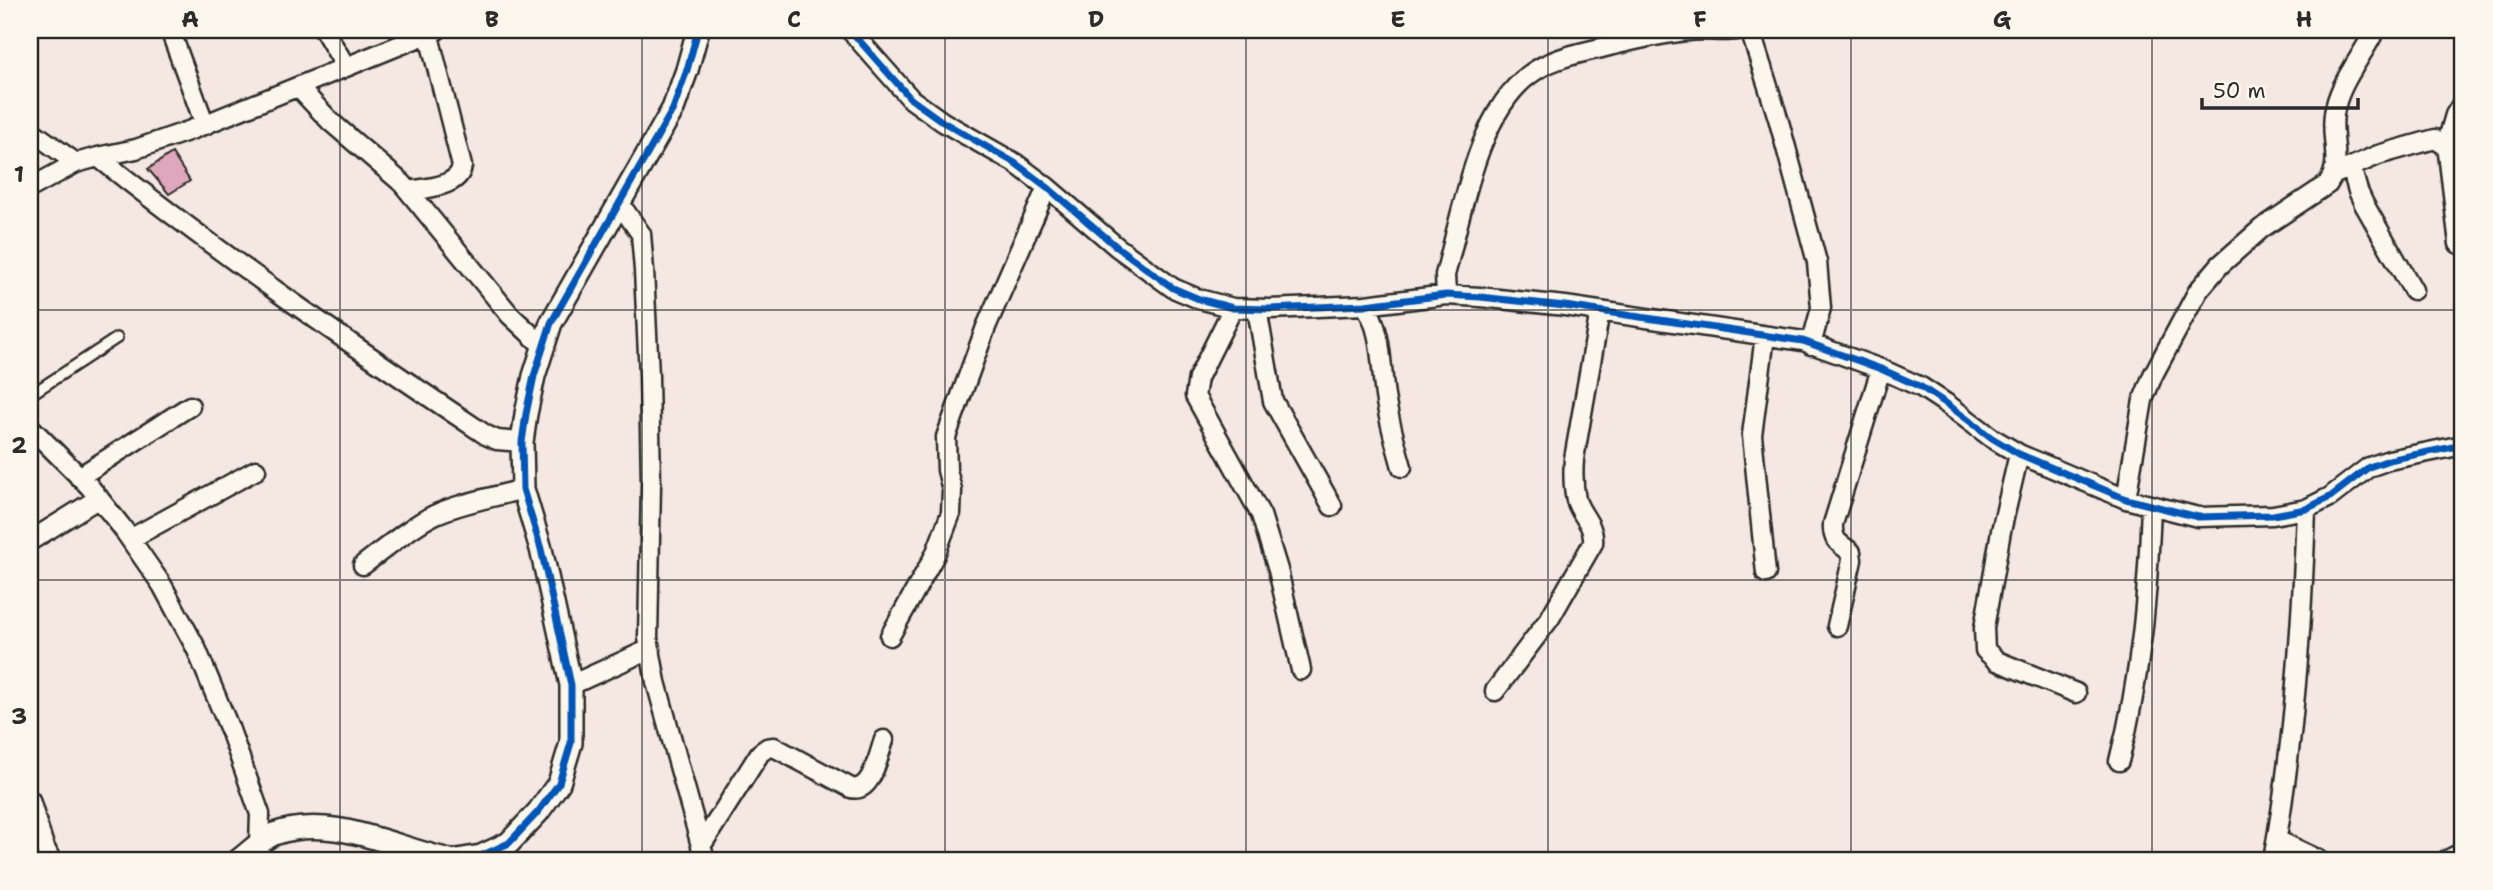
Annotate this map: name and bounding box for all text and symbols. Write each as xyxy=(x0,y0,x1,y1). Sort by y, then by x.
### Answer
text: A xyxy=(181,4,199,34)
text: B xyxy=(485,4,499,34)
text: C xyxy=(787,4,801,34)
text: D xyxy=(1088,4,1104,34)
text: E xyxy=(1390,4,1406,34)
text: F xyxy=(1693,4,1707,34)
text: G xyxy=(1993,4,2012,34)
text: H xyxy=(2296,4,2312,34)
scale bar xyxy=(2202,66,2358,110)
text: 50 m xyxy=(2213,77,2266,105)
text: 1 xyxy=(14,159,24,189)
text: 2 xyxy=(11,430,27,460)
text: 3 xyxy=(11,701,27,731)

